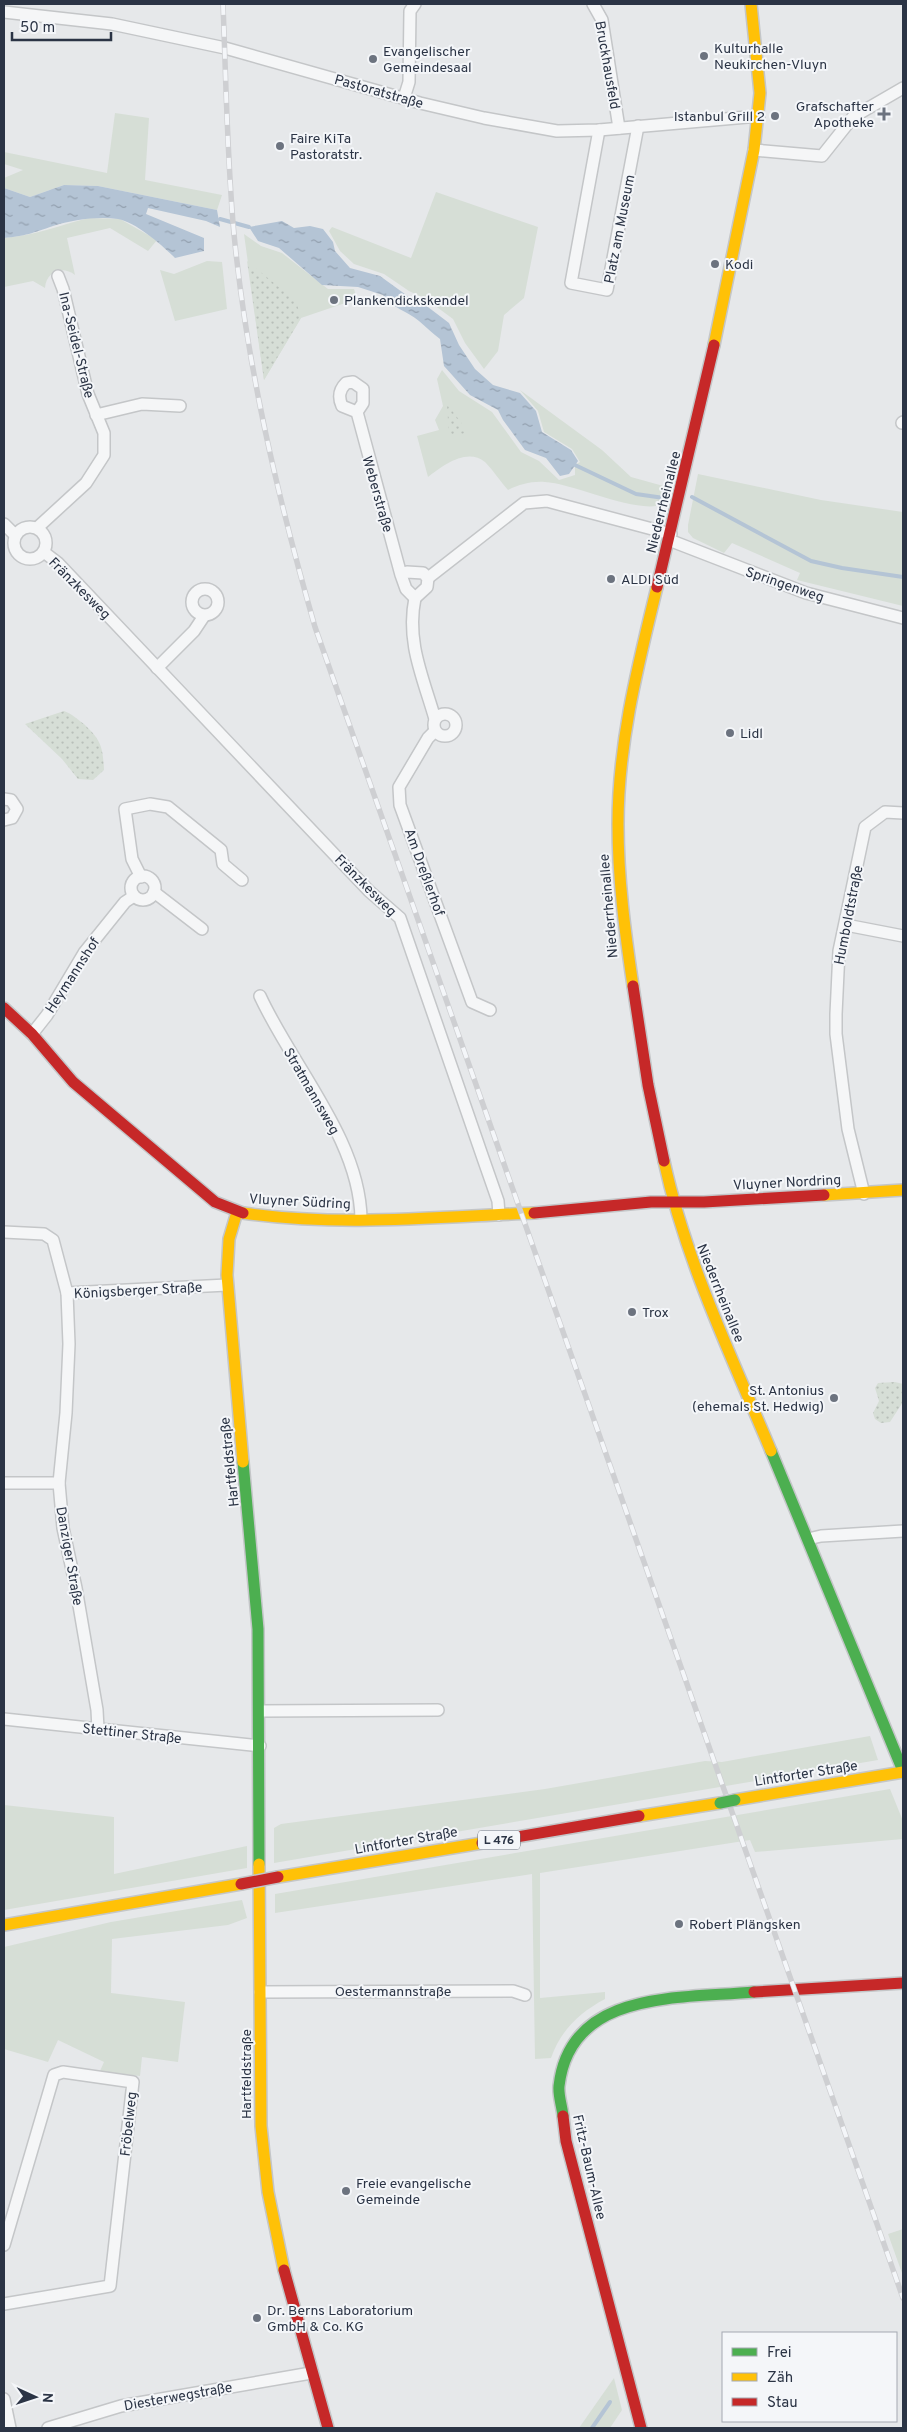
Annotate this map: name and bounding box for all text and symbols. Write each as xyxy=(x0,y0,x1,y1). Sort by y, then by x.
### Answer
scale bar xyxy=(12,10,111,42)
text: 50 m xyxy=(20,19,55,38)
street label: Bruckhausfeld xyxy=(590,20,623,111)
place label: Kulturhalle Neukirchen-Vluyn xyxy=(714,41,827,74)
place label: Evangelischer Gemeindesaal xyxy=(383,44,472,77)
marker: Kulturhalle Neukirchen-Vluyn xyxy=(698,50,710,62)
marker: Evangelischer Gemeindesaal xyxy=(367,53,379,65)
street label: Pastoratstraße xyxy=(332,72,425,113)
place label: Grafschafter Apotheke xyxy=(796,99,875,132)
marker: Grafschafter Apotheke xyxy=(878,108,890,120)
place label: Istanbul Grill 2 xyxy=(674,109,765,126)
marker: Istanbul Grill 2 xyxy=(769,110,781,122)
place label: Faire KiTa Pastoratstr. xyxy=(290,131,362,164)
marker: Faire KiTa Pastoratstr. xyxy=(274,140,286,152)
street label: Platz am Museum xyxy=(602,173,639,285)
place label: Kodi xyxy=(725,257,753,274)
marker: Kodi xyxy=(709,258,721,270)
street label: Ina-Seidel-Straße xyxy=(54,290,97,400)
place label: Plankendickskendel xyxy=(344,293,469,310)
marker: Plankendickskendel xyxy=(328,294,340,306)
street label: Niederrheinallee xyxy=(644,450,685,555)
street label: Weberstraße xyxy=(357,454,396,535)
street label: Fränzkesweg xyxy=(44,555,113,624)
street label: Springenweg xyxy=(743,564,826,607)
place label: ALDI Süd xyxy=(621,572,679,589)
marker: ALDI Süd xyxy=(605,573,617,585)
place label: Lidl xyxy=(740,726,763,743)
marker: Lidl xyxy=(724,727,736,739)
street label: Am Dreßlerhof xyxy=(400,826,447,919)
street label: Fränzkesweg xyxy=(330,852,399,921)
street label: Niederrheinallee xyxy=(596,853,623,959)
street label: Humboldtstraße xyxy=(831,864,867,967)
street label: Heymannshof xyxy=(42,934,104,1017)
street label: Stratmannsweg xyxy=(279,1045,342,1138)
street label: Vluyner Nordring xyxy=(732,1172,842,1195)
street label: Vluyner Südring xyxy=(249,1191,351,1214)
street label: Niederrheinallee xyxy=(692,1242,747,1345)
street label: Königsberger Straße xyxy=(73,1280,203,1303)
place label: Trox xyxy=(642,1305,669,1322)
marker: Trox xyxy=(626,1306,638,1318)
place label: St. Antonius (ehemals St. Hedwig) xyxy=(692,1383,824,1416)
marker: St. Antonius (ehemals St. Hedwig) xyxy=(828,1392,840,1404)
street label: Hartfeldstraße xyxy=(217,1416,244,1508)
street label: Danziger Straße xyxy=(51,1505,86,1607)
street label: Stettiner Straße xyxy=(81,1721,182,1748)
street label: Lintforter Straße xyxy=(753,1758,859,1791)
street label: Lintforter Straße xyxy=(353,1824,459,1859)
road number: L 476 xyxy=(478,1830,520,1850)
place label: Robert Plängsken xyxy=(689,1917,801,1934)
marker: Robert Plängsken xyxy=(673,1918,685,1930)
street label: Oestermannstraße xyxy=(335,1984,451,2001)
street label: Hartfeldstraße xyxy=(239,2029,256,2119)
street label: Fröbelweg xyxy=(118,2091,141,2157)
street label: Fritz-Baum-Allee xyxy=(568,2113,609,2222)
place label: Freie evangelische Gemeinde xyxy=(356,2176,471,2209)
marker: Freie evangelische Gemeinde xyxy=(340,2185,352,2197)
place label: Dr. Berns Laboratorium GmbH & Co. KG xyxy=(267,2303,413,2336)
marker: Dr. Berns Laboratorium GmbH & Co. KG xyxy=(251,2312,263,2324)
legend xyxy=(722,2332,897,2422)
text: Frei xyxy=(767,2344,792,2363)
text: Zäh xyxy=(767,2369,793,2388)
north arrow xyxy=(10,2372,60,2422)
street label: Diesterwegstraße xyxy=(123,2380,234,2415)
text: N xyxy=(38,2392,55,2403)
text: Stau xyxy=(767,2394,798,2413)

